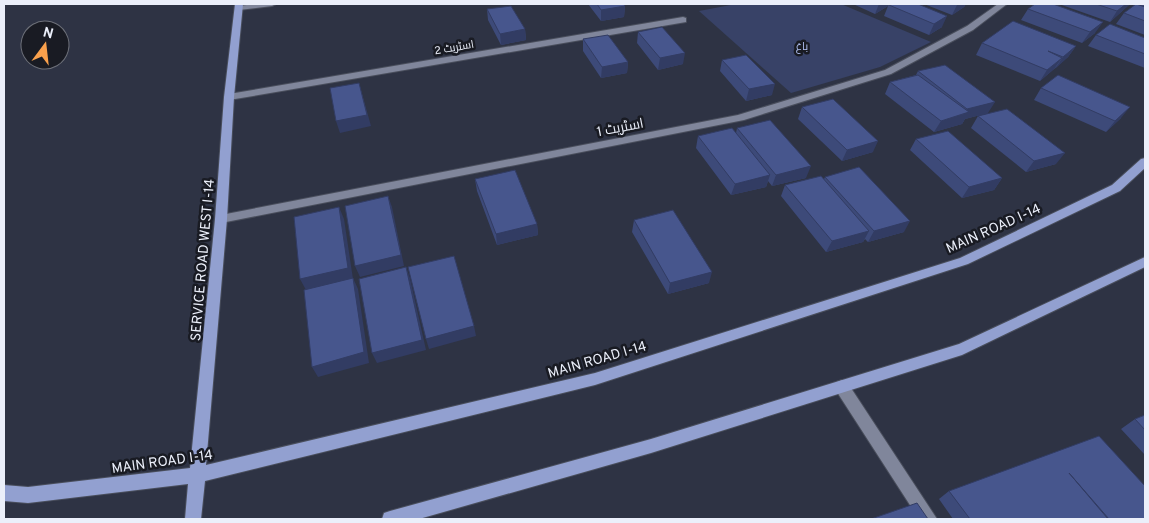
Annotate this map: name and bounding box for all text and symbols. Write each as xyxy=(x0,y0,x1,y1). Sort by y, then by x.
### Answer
north arrow xyxy=(20,20,70,70)
text: N xyxy=(41,24,55,43)
street label: اسٹریٹ 2 xyxy=(433,38,475,58)
park label: باغ xyxy=(796,40,808,54)
street label: اسٹریٹ 1 xyxy=(595,116,645,141)
street label: SERVICE ROAD WEST I-14 xyxy=(188,178,219,342)
street label: MAIN ROAD I-14 xyxy=(944,201,1044,258)
street label: MAIN ROAD I-14 xyxy=(546,338,649,383)
street label: MAIN ROAD I-14 xyxy=(110,447,214,478)

